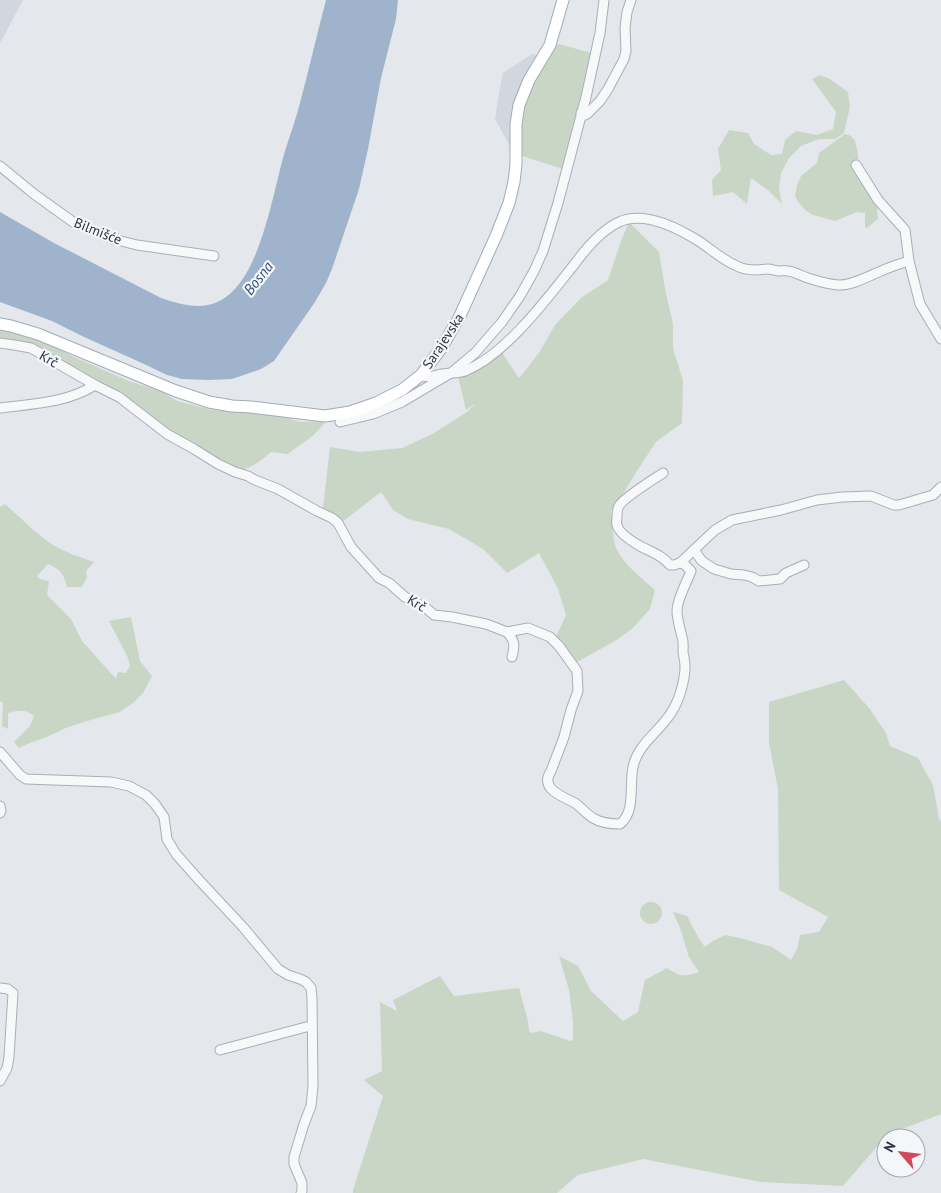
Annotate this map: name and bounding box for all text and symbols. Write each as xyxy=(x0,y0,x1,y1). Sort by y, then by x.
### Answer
street label: Bilmišće xyxy=(71,213,125,249)
water label: Bosna xyxy=(239,257,277,298)
street label: Sarajevska xyxy=(418,310,468,372)
street label: Krč xyxy=(36,346,62,372)
street label: Krč xyxy=(404,590,430,616)
north arrow xyxy=(876,1128,926,1178)
text: N xyxy=(879,1139,900,1155)

